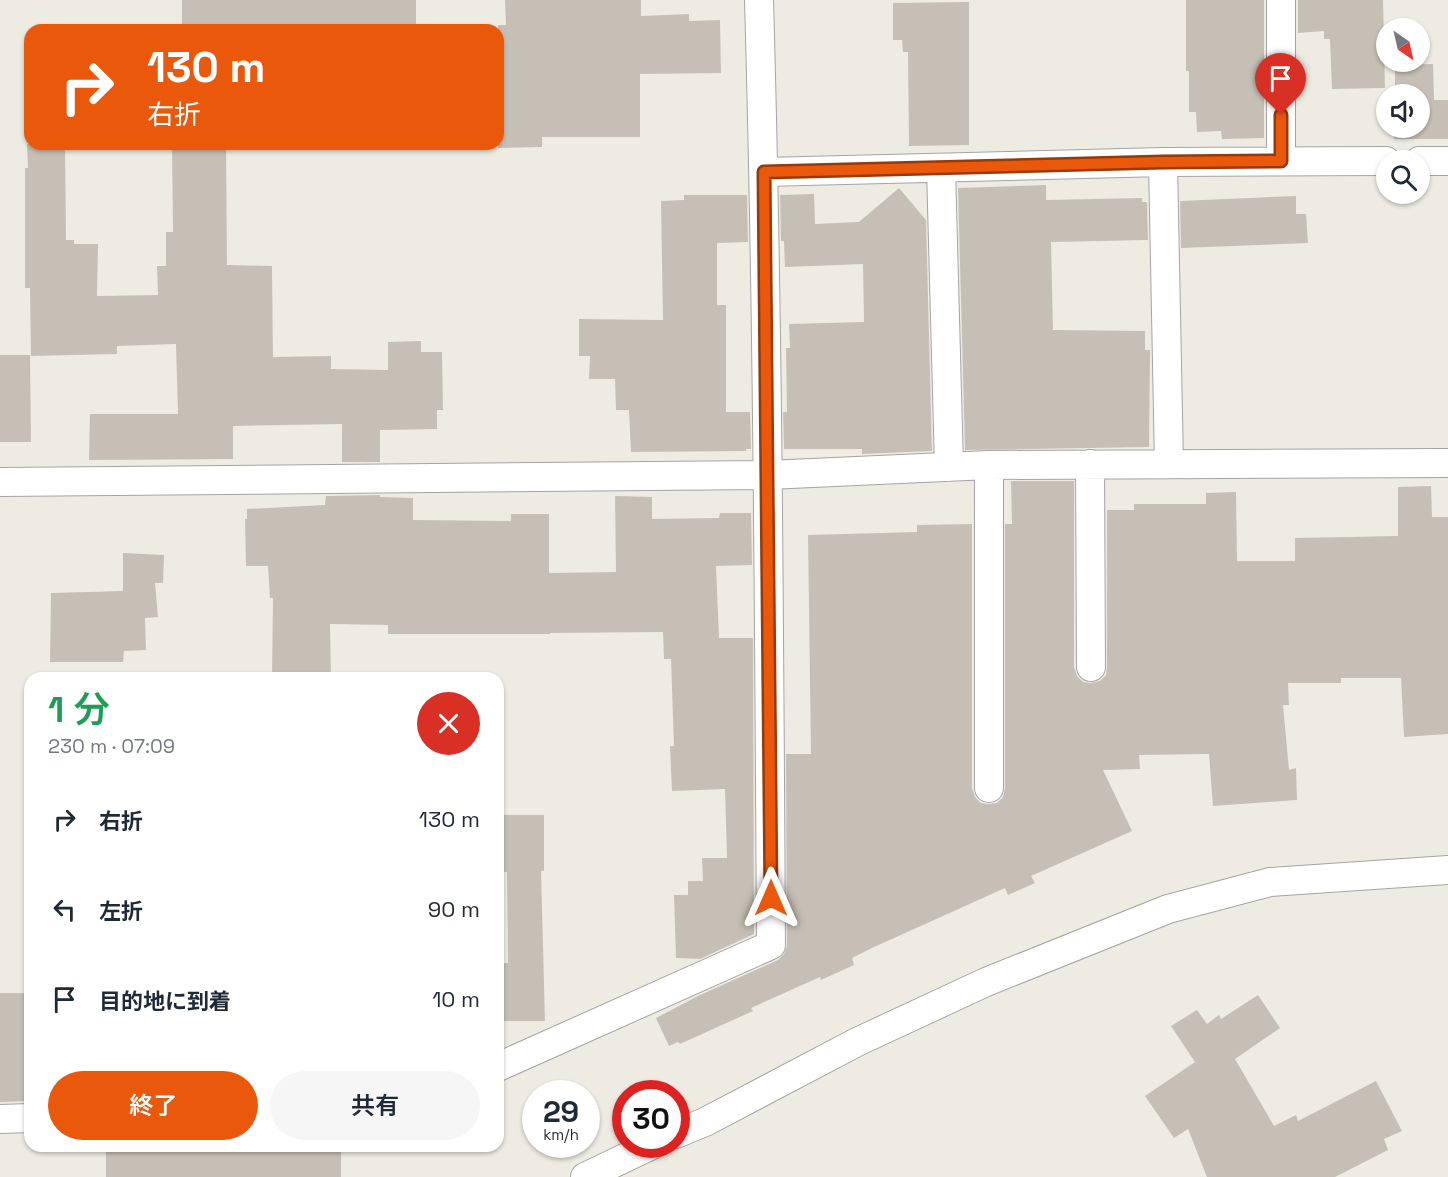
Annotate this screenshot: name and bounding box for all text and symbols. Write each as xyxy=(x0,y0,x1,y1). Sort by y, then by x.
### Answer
north arrow xyxy=(1376,18,1430,72)
map controls xyxy=(1376,18,1430,204)
text: 130 m xyxy=(147,41,265,94)
icon: right xyxy=(48,48,126,126)
pin xyxy=(1255,53,1306,115)
icon: arrive xyxy=(1264,62,1297,95)
button: sound xyxy=(1376,84,1430,138)
text: 右折 xyxy=(147,97,201,132)
button: search xyxy=(1376,150,1430,204)
text: 1 分 xyxy=(48,687,109,733)
button: close xyxy=(417,692,480,755)
text: 230 m · 07:09 xyxy=(48,733,175,759)
icon: right xyxy=(48,803,81,836)
text: 130 m xyxy=(419,805,480,833)
text: 右折 xyxy=(99,807,143,835)
position arrow xyxy=(739,866,803,930)
icon: left xyxy=(48,893,81,926)
text: 90 m xyxy=(428,895,480,923)
text: 左折 xyxy=(99,897,143,925)
icon: arrive xyxy=(48,983,81,1016)
text: 10 m xyxy=(432,985,480,1013)
text: 目的地に到着 xyxy=(99,987,231,1015)
button: 終了 xyxy=(48,1071,258,1140)
button: 共有 xyxy=(270,1071,480,1140)
speed limit sign: 30 xyxy=(612,1080,690,1158)
text: 29 xyxy=(543,1092,579,1131)
text: km/h xyxy=(543,1125,579,1144)

